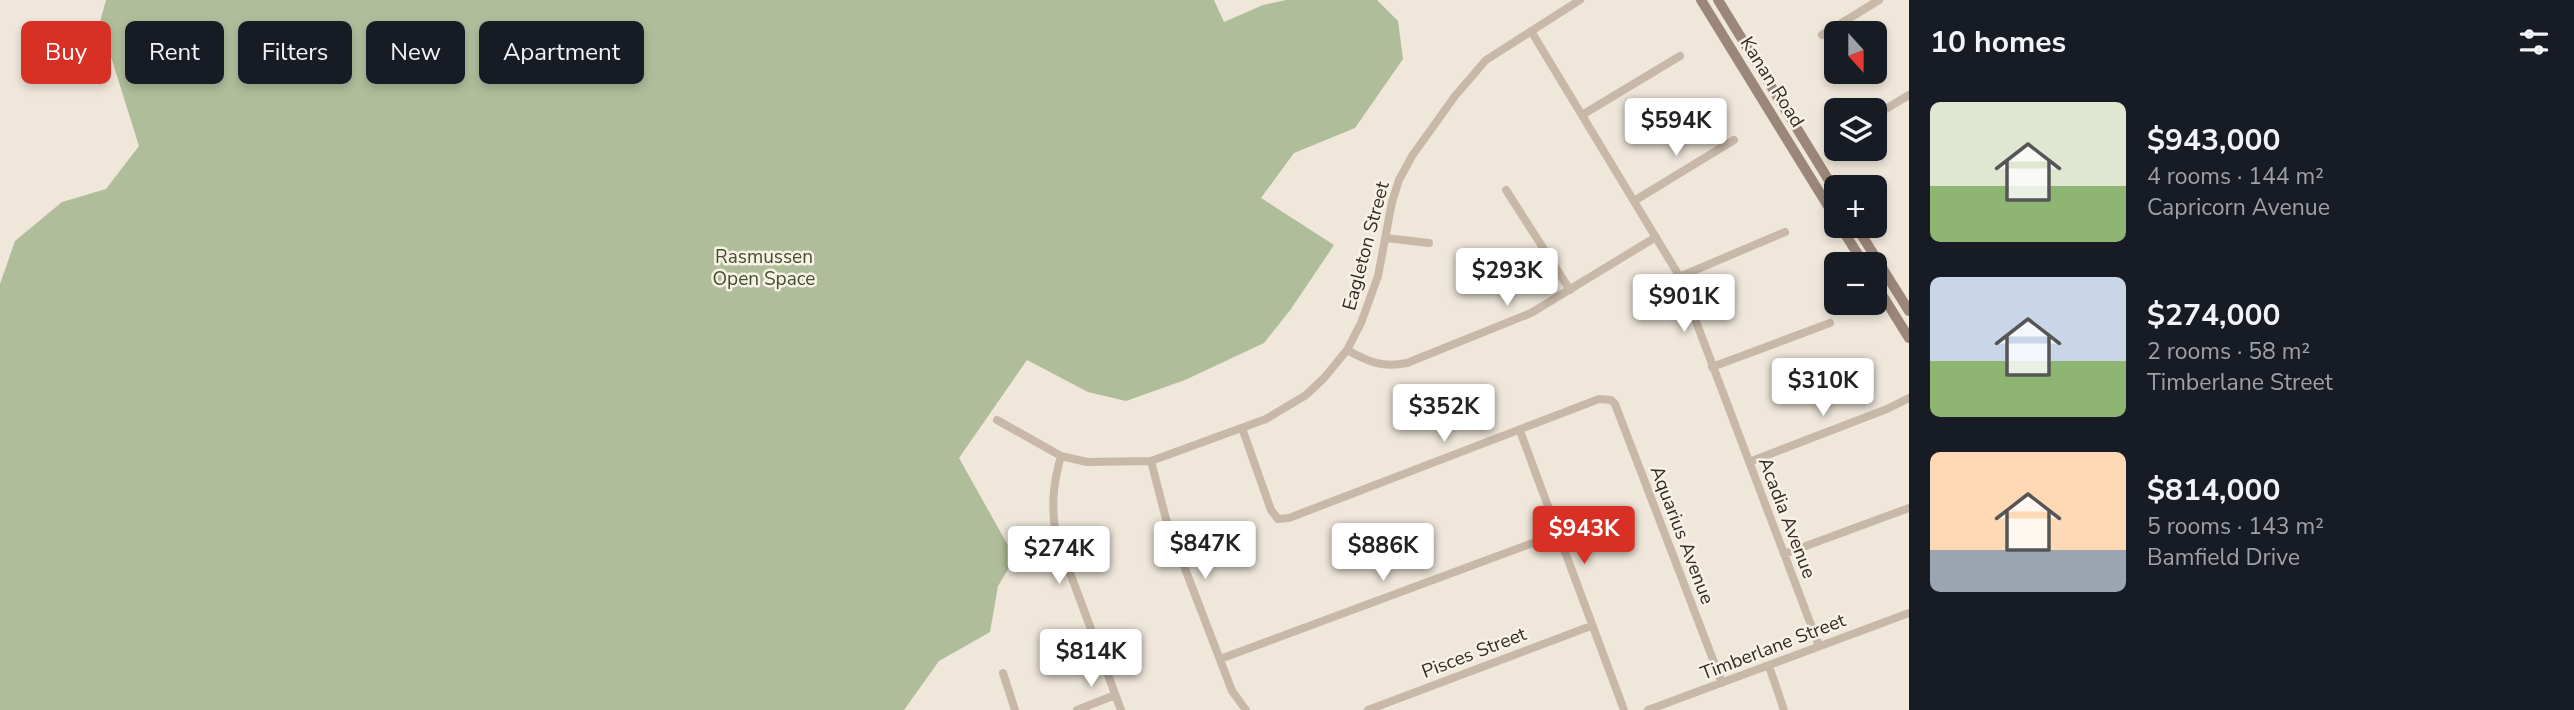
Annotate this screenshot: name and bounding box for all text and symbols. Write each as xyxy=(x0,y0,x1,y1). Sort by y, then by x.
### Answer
chip: Buy xyxy=(21,21,111,84)
chip: Rent xyxy=(125,21,224,84)
chip: Filters xyxy=(238,21,352,84)
chip: New xyxy=(366,21,465,84)
chip: Apartment xyxy=(479,21,644,84)
north arrow xyxy=(1824,21,1886,84)
map controls xyxy=(1824,21,1887,315)
text: 10 homes xyxy=(1930,22,2066,63)
icon: filters xyxy=(2515,23,2553,61)
street label: Kanan Road xyxy=(1734,32,1810,132)
button: layers xyxy=(1824,98,1887,161)
pin: $594K xyxy=(1627,99,1725,158)
text: $594K xyxy=(1641,105,1711,136)
text: $943,000 xyxy=(2147,120,2280,161)
icon: home xyxy=(1986,130,2070,214)
text: 4 rooms · 144 m² xyxy=(2147,161,2324,192)
button: + xyxy=(1824,175,1887,238)
street label: Eagleton Street xyxy=(1336,178,1396,313)
text: Capricorn Avenue xyxy=(2147,192,2330,223)
park label: Rasmussen Open Space xyxy=(713,244,815,292)
pin: $293K xyxy=(1458,248,1556,308)
button: − xyxy=(1824,252,1887,315)
text: $293K xyxy=(1472,255,1542,286)
pin: $901K xyxy=(1635,274,1733,334)
text: $901K xyxy=(1649,281,1719,312)
text: $274,000 xyxy=(2147,295,2280,336)
icon: home xyxy=(1986,305,2070,389)
text: 2 rooms · 58 m² xyxy=(2147,336,2310,367)
pin: $310K xyxy=(1774,358,1872,418)
text: $310K xyxy=(1788,365,1858,396)
text: Timberlane Street xyxy=(2147,367,2333,398)
pin: $352K xyxy=(1395,384,1493,444)
text: $352K xyxy=(1409,391,1479,422)
street label: Acadia Avenue xyxy=(1752,454,1822,582)
street label: Aquarius Avenue xyxy=(1644,462,1720,608)
text: $814,000 xyxy=(2147,470,2280,511)
icon: home xyxy=(1986,480,2070,564)
pin: $943K xyxy=(1535,506,1633,566)
text: 5 rooms · 143 m² xyxy=(2147,511,2324,542)
text: $943K xyxy=(1549,513,1619,544)
pin: $847K xyxy=(1156,522,1254,581)
pin: $886K xyxy=(1334,524,1432,583)
pin: $274K xyxy=(1010,526,1108,586)
text: $847K xyxy=(1170,528,1240,559)
text: $886K xyxy=(1348,530,1418,561)
text: $274K xyxy=(1024,533,1094,564)
text: Bamfield Drive xyxy=(2147,542,2300,573)
street label: Timberlane Street xyxy=(1697,607,1850,687)
street label: Pisces Street xyxy=(1418,621,1530,685)
pin: $814K xyxy=(1042,630,1140,689)
text: $814K xyxy=(1056,636,1126,667)

